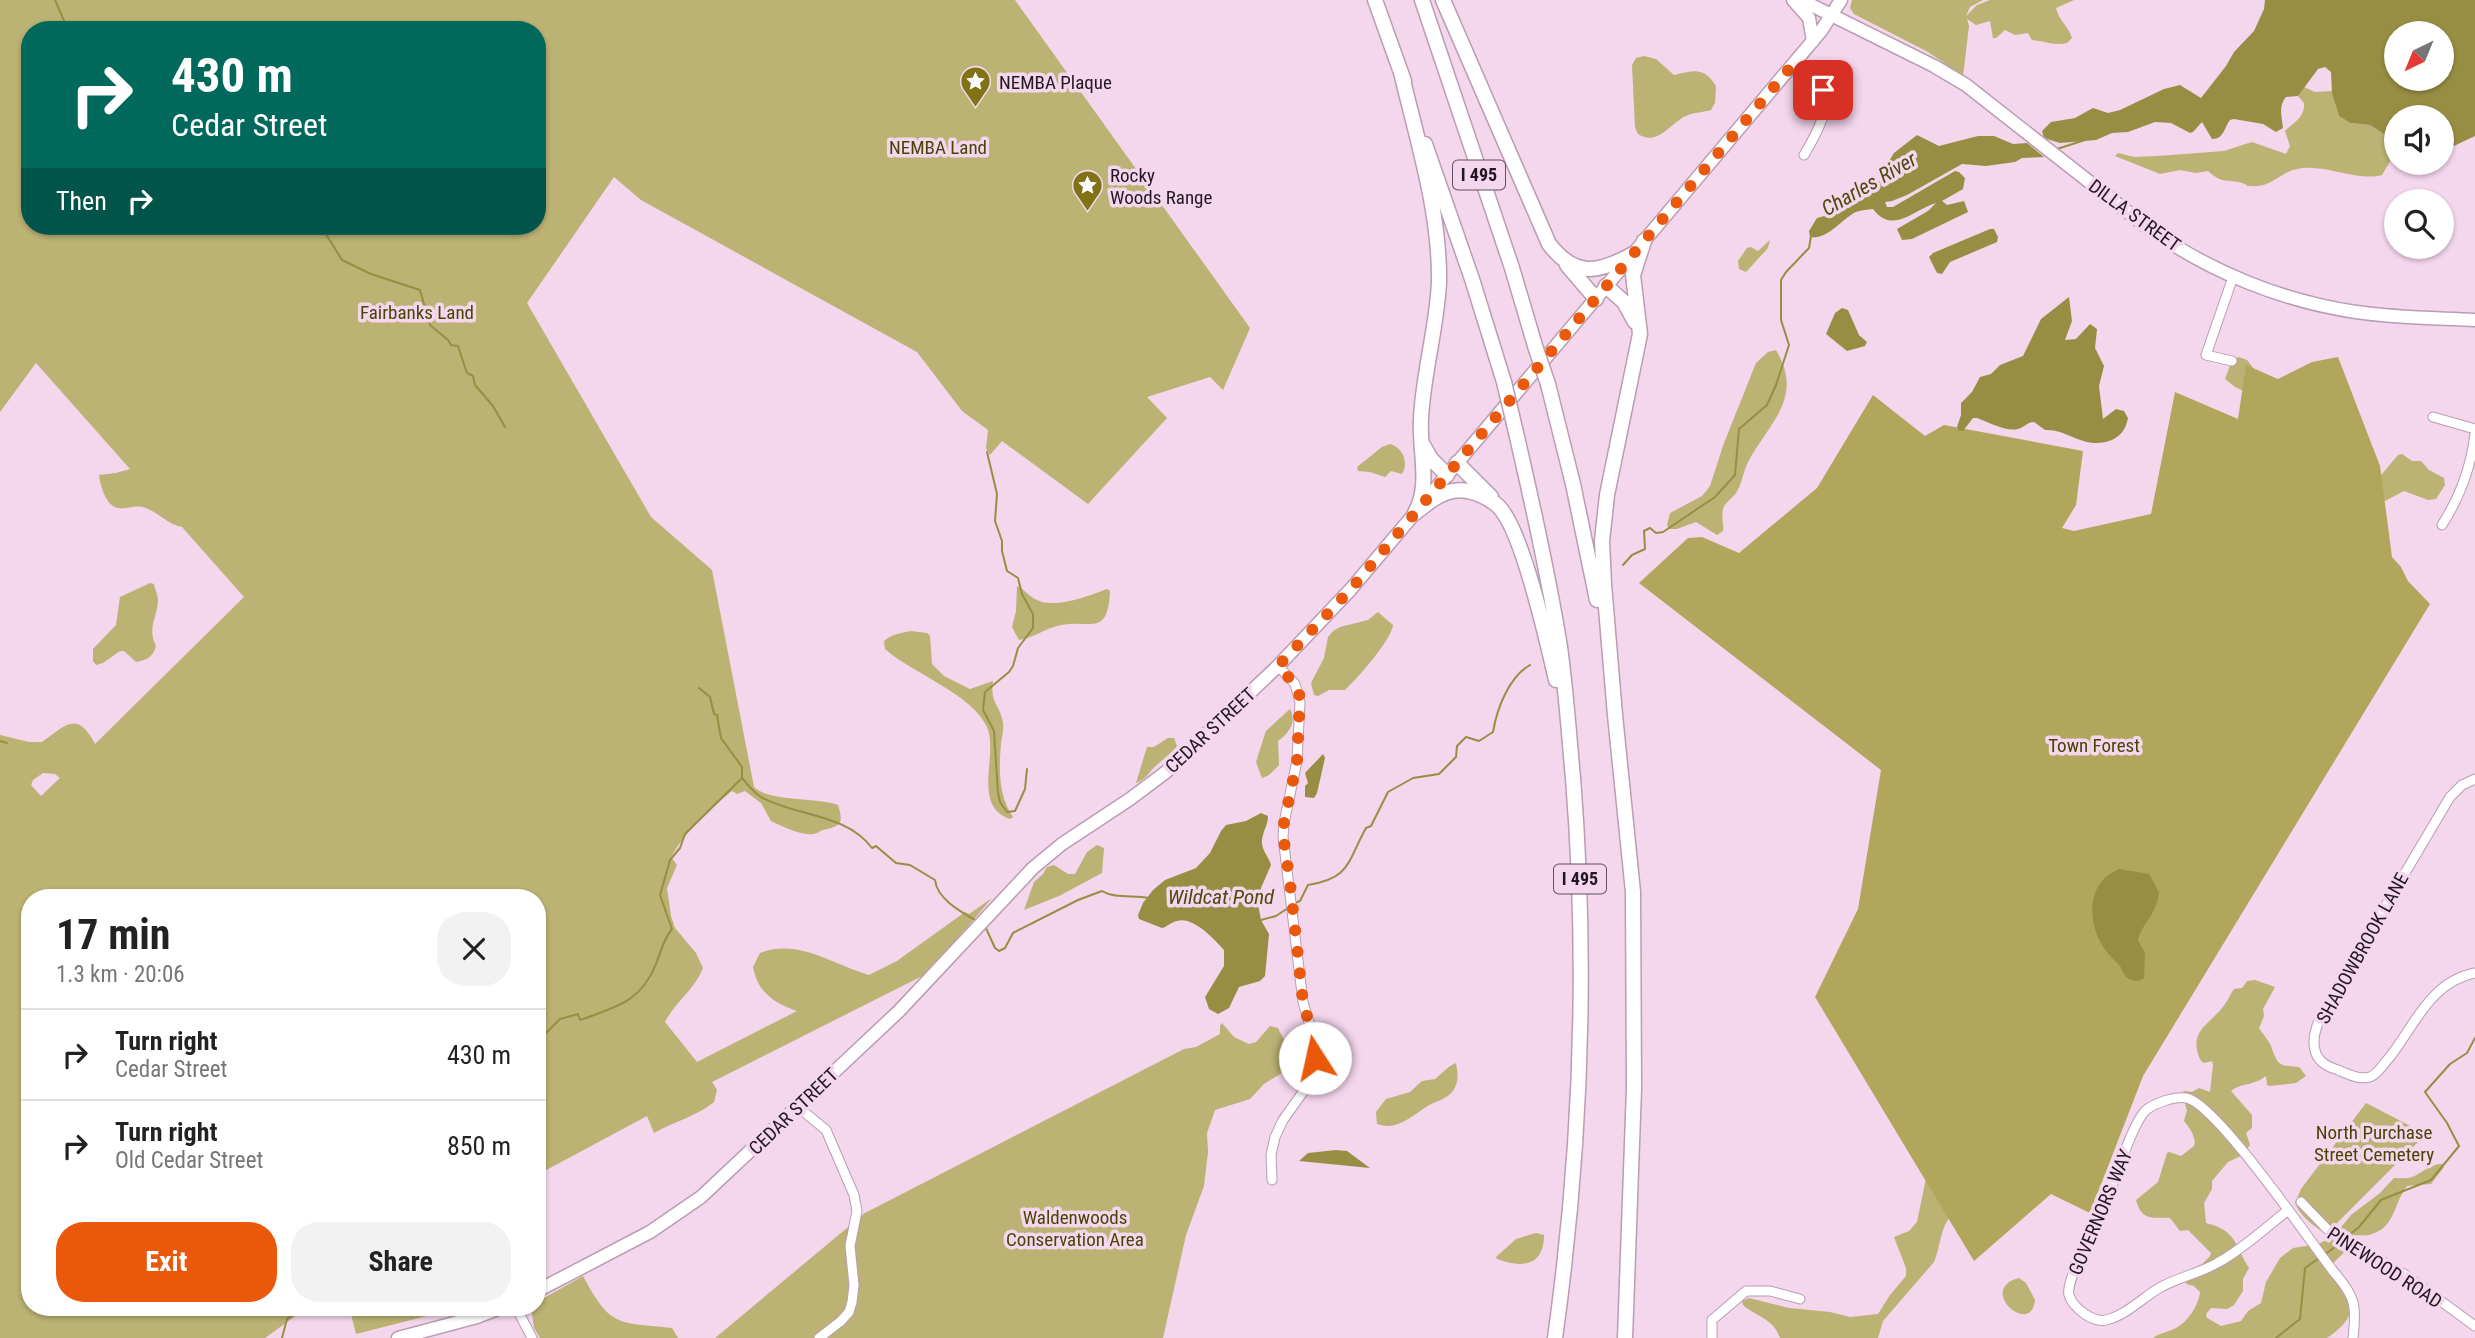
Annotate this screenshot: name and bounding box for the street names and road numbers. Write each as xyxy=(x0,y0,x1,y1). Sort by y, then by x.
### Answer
road number: I 495 xyxy=(1453,160,1505,190)
street label: DILLA STREET xyxy=(2084,174,2185,256)
street label: CEDAR STREET xyxy=(1160,683,1260,778)
road number: I 495 xyxy=(1554,864,1606,894)
street label: SHADOWBROOK LANE xyxy=(2311,869,2413,1028)
street label: CEDAR STREET xyxy=(744,1063,843,1160)
street label: GOVERNORS WAY xyxy=(2064,1146,2137,1278)
street label: PINEWOOD ROAD xyxy=(2323,1222,2446,1313)

